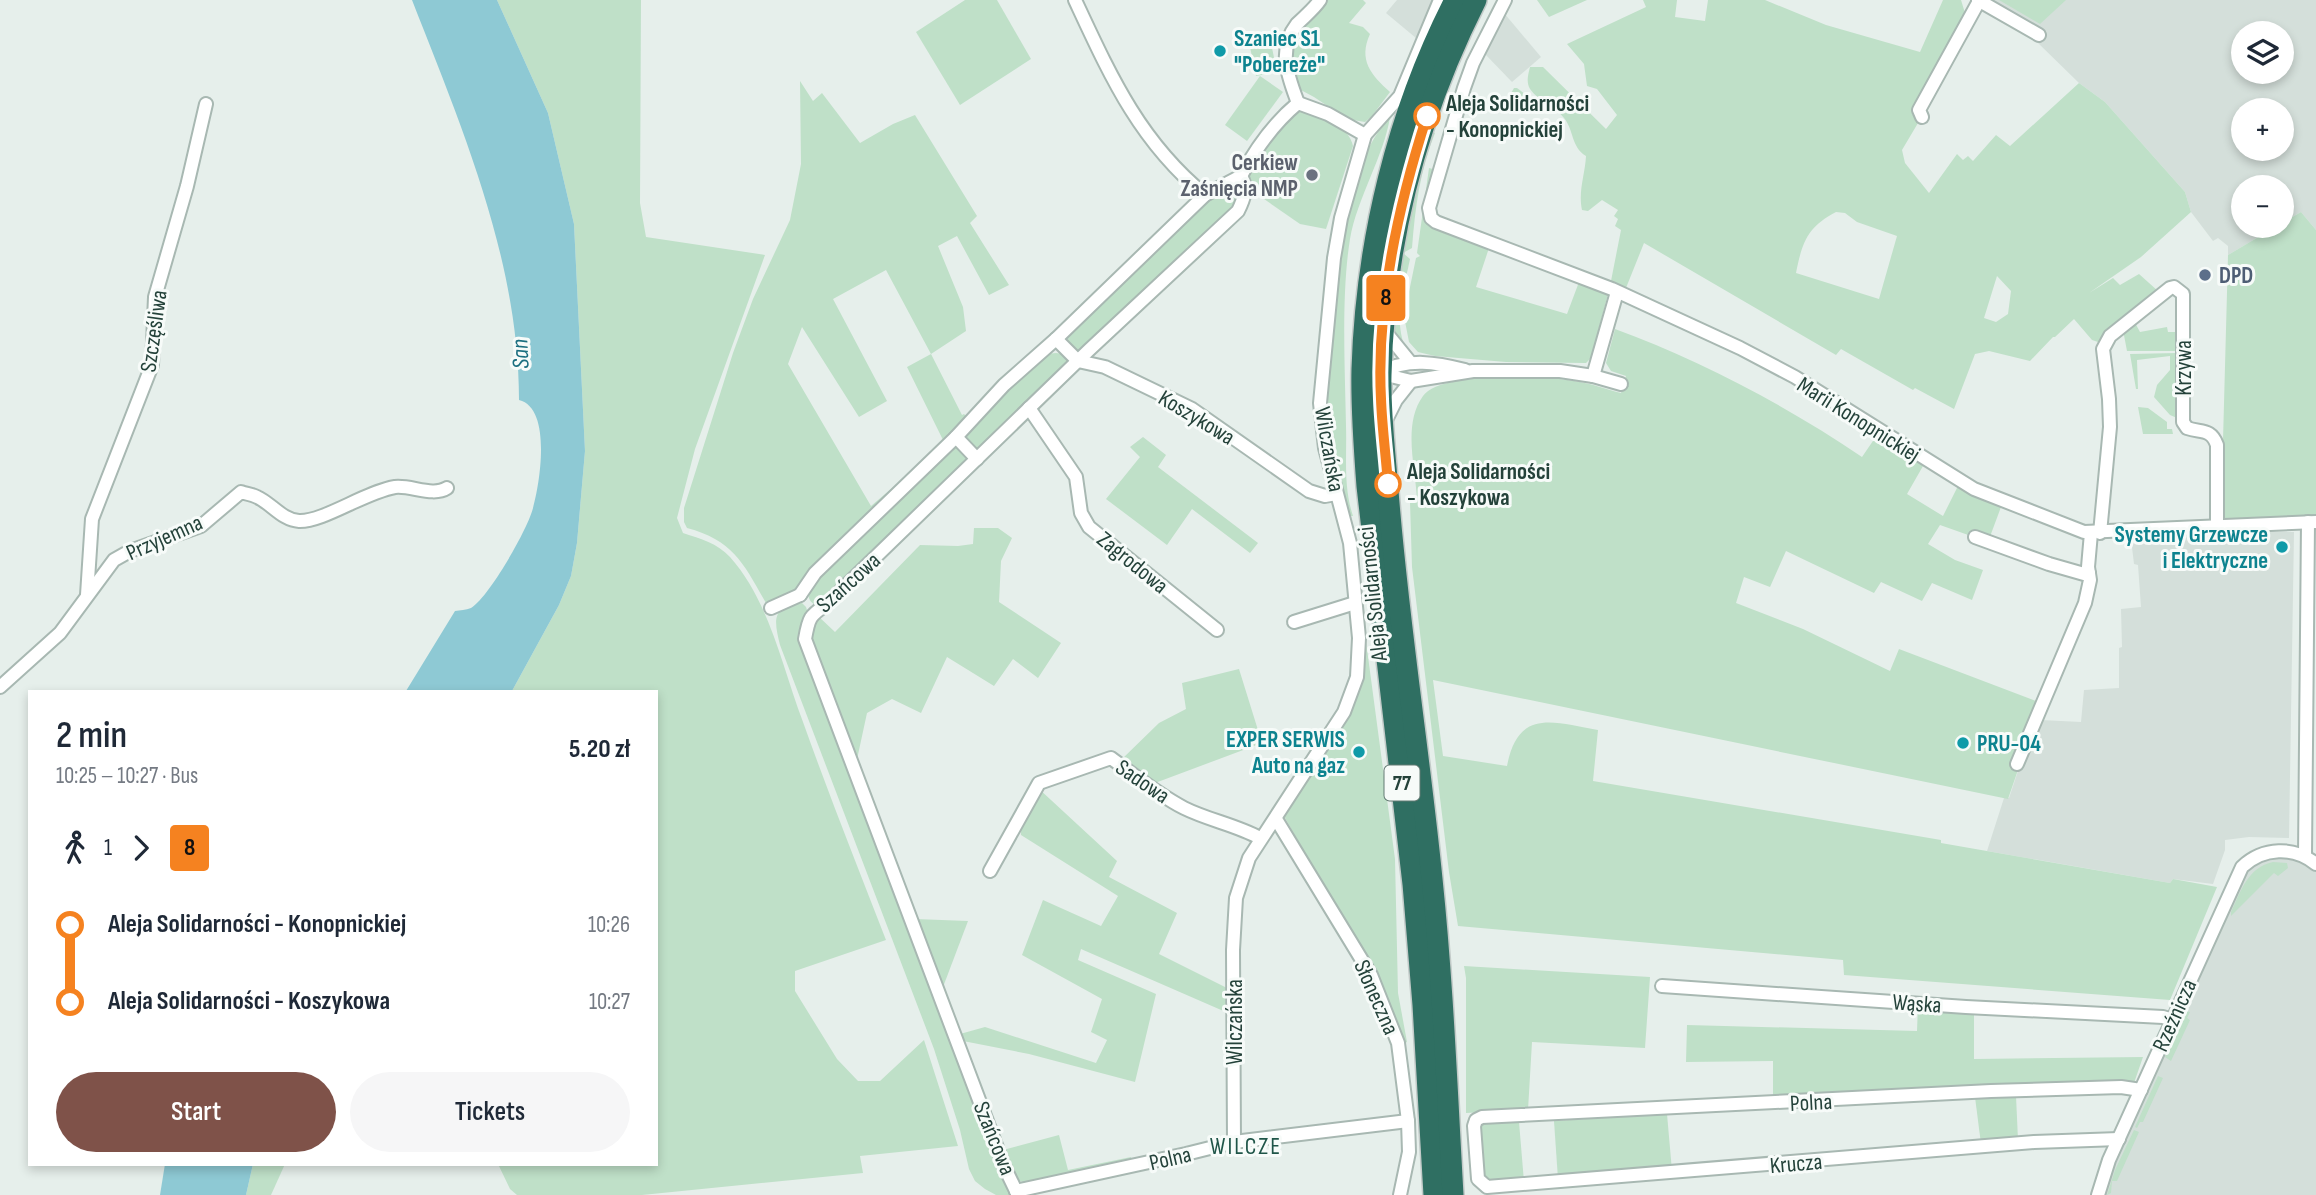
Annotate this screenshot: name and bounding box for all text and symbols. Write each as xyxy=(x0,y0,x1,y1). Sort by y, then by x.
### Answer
map controls xyxy=(2231,21,2294,238)
button: layers xyxy=(2231,21,2294,84)
place label: Szaniec S1 "Pobereże" xyxy=(1234,25,1325,79)
marker: Szaniec S1 "Pobereże" xyxy=(1212,43,1228,59)
place label: Aleja Solidarności - Konopnickiej xyxy=(1445,90,1589,144)
button: + xyxy=(2231,98,2294,161)
marker: Aleja Solidarności - Konopnickiej xyxy=(1414,103,1440,129)
place label: Cerkiew Zaśnięcia NMP xyxy=(1180,149,1298,203)
marker: Cerkiew Zaśnięcia NMP xyxy=(1304,167,1320,183)
button: − xyxy=(2231,175,2294,238)
place label: DPD xyxy=(2219,262,2253,290)
marker: DPD xyxy=(2197,267,2213,283)
line badge: 8 xyxy=(1363,275,1409,321)
text: 8 xyxy=(1380,283,1392,312)
street label: Szczęśliwa xyxy=(134,288,174,374)
water label: San xyxy=(505,338,536,370)
street label: Krzywa xyxy=(2170,340,2198,396)
street label: Marii Konopnickiej xyxy=(1792,371,1925,469)
street label: Koszykowa xyxy=(1153,384,1240,452)
street label: WiIczańska xyxy=(1308,404,1350,494)
place label: Aleja Solidarności - Koszykowa xyxy=(1406,458,1550,512)
marker: Aleja Solidarności - Koszykowa xyxy=(1375,471,1401,497)
street label: Przyjemna xyxy=(122,509,207,567)
place label: Systemy Grzewcze i Elektryczne xyxy=(2115,521,2268,575)
street label: Aleja Solidarności xyxy=(1352,525,1394,663)
street label: Zagrodowa xyxy=(1091,526,1174,600)
marker: Systemy Grzewcze i Elektryczne xyxy=(2274,539,2290,555)
street label: Szańcowa xyxy=(811,547,887,619)
text: 2 min xyxy=(56,713,127,758)
place label: EXPER SERWIS Auto na gaz xyxy=(1226,726,1345,780)
place label: PRU-04 xyxy=(1977,730,2041,758)
text: 5.20 zł xyxy=(569,734,630,765)
marker: PRU-04 xyxy=(1955,735,1971,751)
marker: EXPER SERWIS Auto na gaz xyxy=(1351,744,1367,760)
street label: Sadowa xyxy=(1110,754,1175,810)
text: 10:25 – 10:27 · Bus xyxy=(56,762,198,790)
road number: 77 xyxy=(1384,766,1420,800)
icon: walk xyxy=(56,829,94,867)
icon: forward xyxy=(122,829,160,867)
text: 8 xyxy=(184,833,195,862)
text: 1 xyxy=(104,834,112,862)
text: Aleja Solidarności - Konopnickiej xyxy=(108,909,406,940)
text: 10:26 xyxy=(588,911,630,939)
street label: Słoneczna xyxy=(1347,956,1405,1039)
street label: Rzeźnicza xyxy=(2147,975,2203,1056)
street label: WiIczańska xyxy=(1221,979,1249,1065)
text: Aleja Solidarności - Koszykowa xyxy=(108,986,390,1017)
text: 10:27 xyxy=(589,988,630,1016)
street label: Wąska xyxy=(1891,988,1942,1020)
button: Start xyxy=(56,1072,336,1152)
button: Tickets xyxy=(350,1072,630,1152)
street label: Polna xyxy=(1789,1088,1833,1118)
street label: Szańcowa xyxy=(967,1098,1021,1179)
district label: WILCZE xyxy=(1210,1132,1282,1161)
street label: Polna xyxy=(1146,1141,1194,1177)
street label: Krucza xyxy=(1769,1148,1824,1180)

